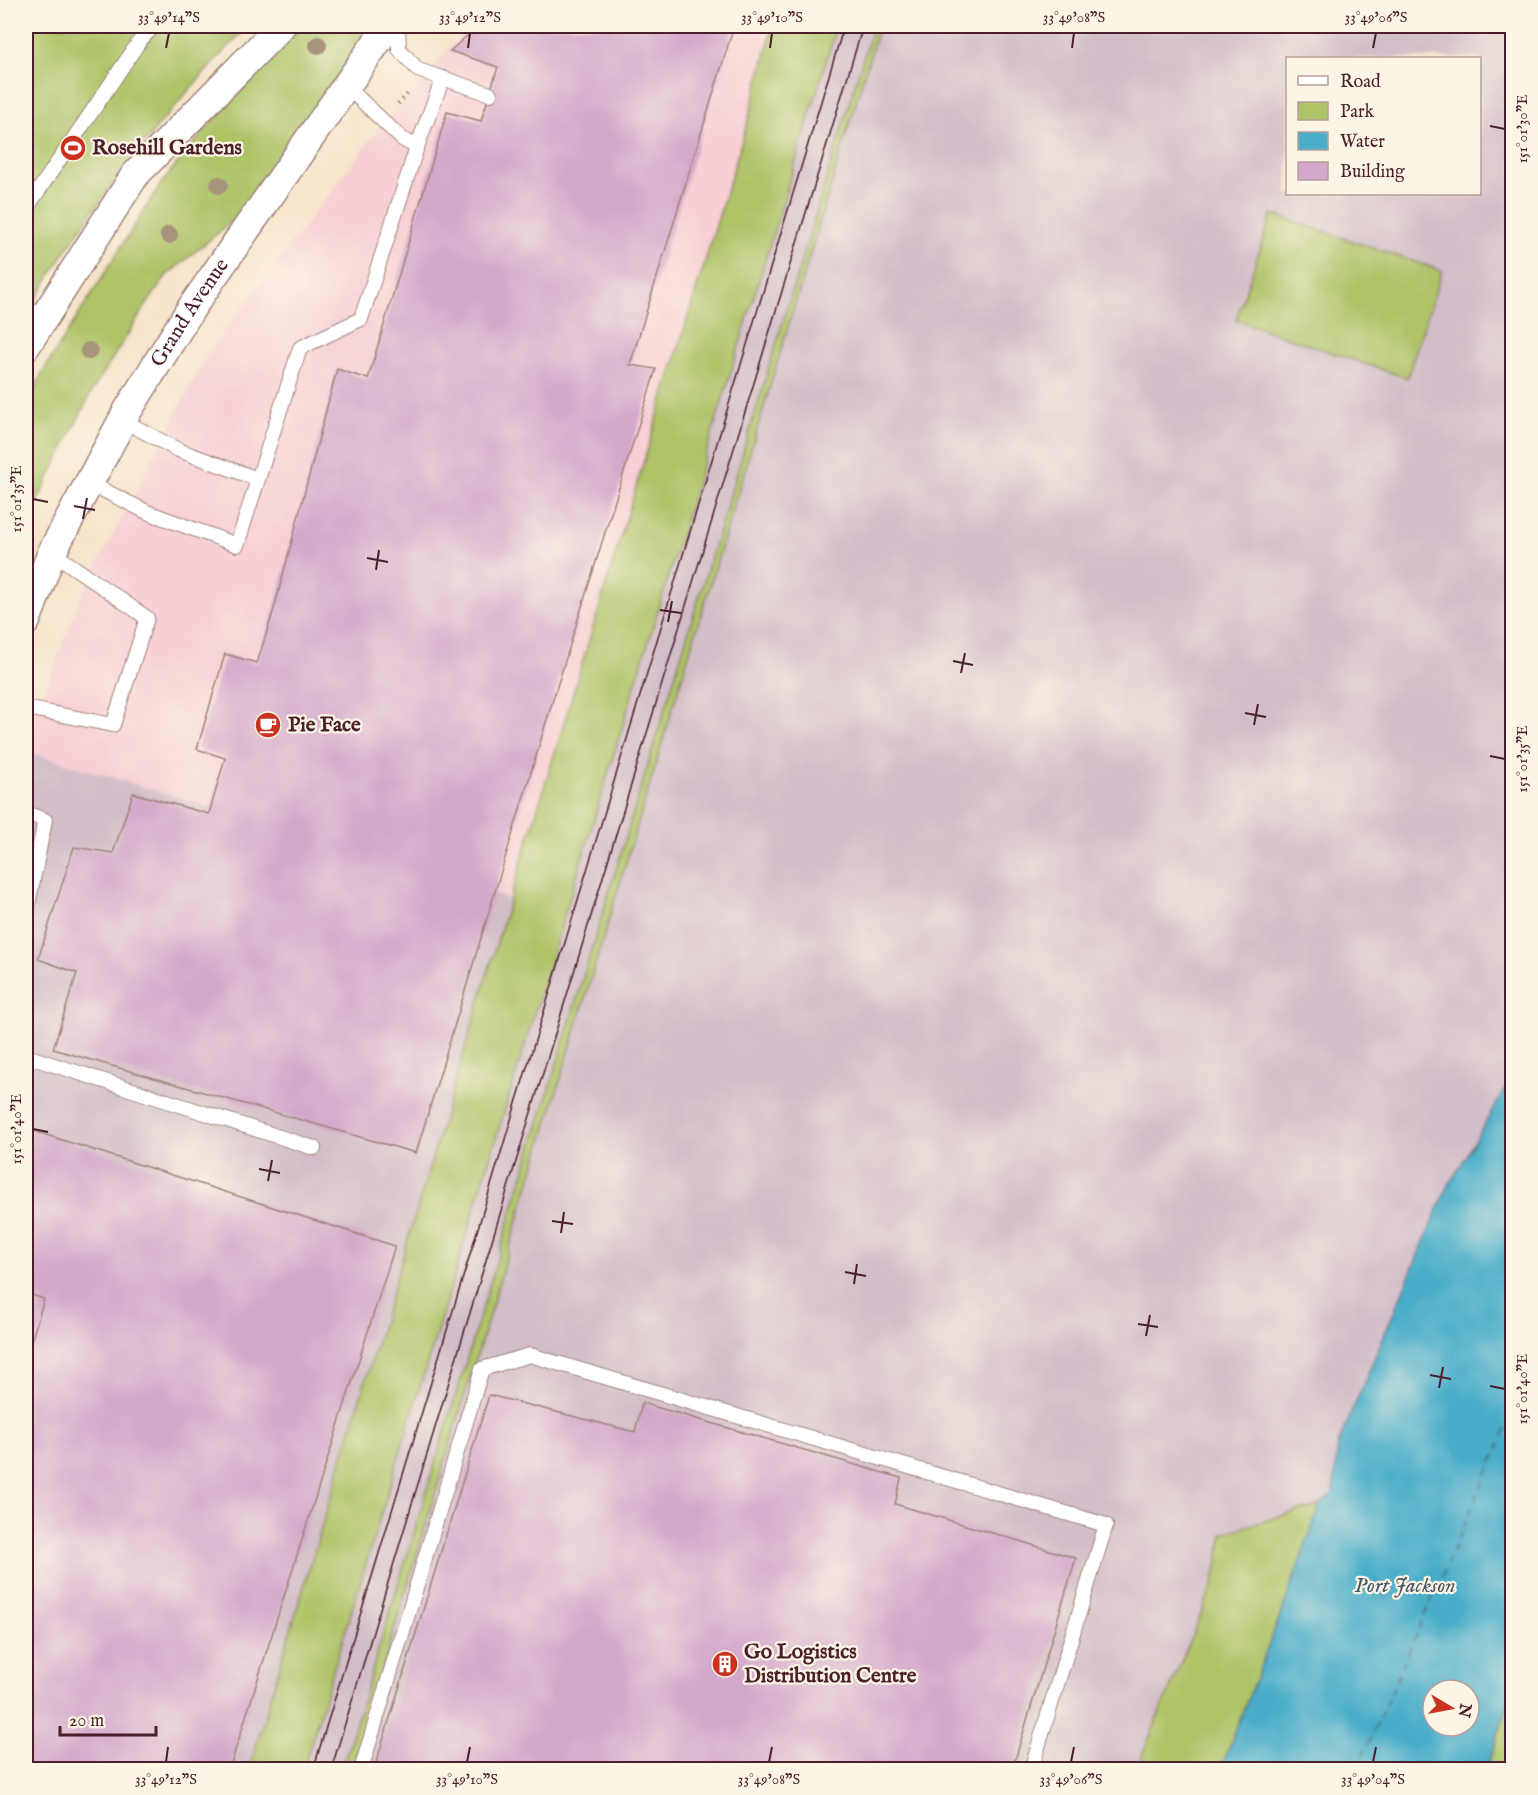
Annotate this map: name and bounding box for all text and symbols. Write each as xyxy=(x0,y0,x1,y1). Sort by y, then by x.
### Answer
text: 33°49'14"S xyxy=(138,8,200,27)
text: 33°49'12"S xyxy=(439,8,501,27)
text: 33°49'10"S xyxy=(741,8,803,27)
text: 33°49'08"S xyxy=(1043,8,1105,27)
text: 33°49'06"S xyxy=(1345,8,1407,27)
legend xyxy=(1286,57,1481,195)
text: Road xyxy=(1340,71,1381,94)
text: 151°01'30"E xyxy=(1513,94,1532,164)
text: Park xyxy=(1340,101,1375,124)
text: Water xyxy=(1340,131,1385,154)
sports icon: Rosehill Gardens xyxy=(58,133,88,163)
place label: Rosehill Gardens xyxy=(92,135,242,162)
text: Building xyxy=(1340,161,1405,184)
street label: Grand Avenue xyxy=(144,253,235,372)
text: 151°01'35"E xyxy=(7,465,26,533)
cafe icon: Pie Face xyxy=(253,710,283,740)
place label: Pie Face xyxy=(288,712,361,739)
text: 151°01'35"E xyxy=(1513,725,1532,793)
text: 151°01'40"E xyxy=(7,1094,26,1164)
text: 151°01'40"E xyxy=(1513,1354,1532,1424)
water label: Port Jackson xyxy=(1354,1572,1456,1600)
place label: Go Logistics Distribution Centre xyxy=(744,1639,917,1690)
building icon: Go Logistics Distribution Centre xyxy=(710,1649,740,1679)
north arrow xyxy=(1421,1678,1481,1738)
scale bar xyxy=(60,1699,156,1737)
text: N xyxy=(1453,1701,1475,1719)
text: 20 m xyxy=(69,1710,104,1733)
text: 33°49'12"S xyxy=(135,1770,197,1789)
text: 33°49'10"S xyxy=(436,1770,498,1789)
text: 33°49'08"S xyxy=(738,1770,800,1789)
text: 33°49'06"S xyxy=(1040,1770,1102,1789)
text: 33°49'04"S xyxy=(1341,1770,1405,1789)

